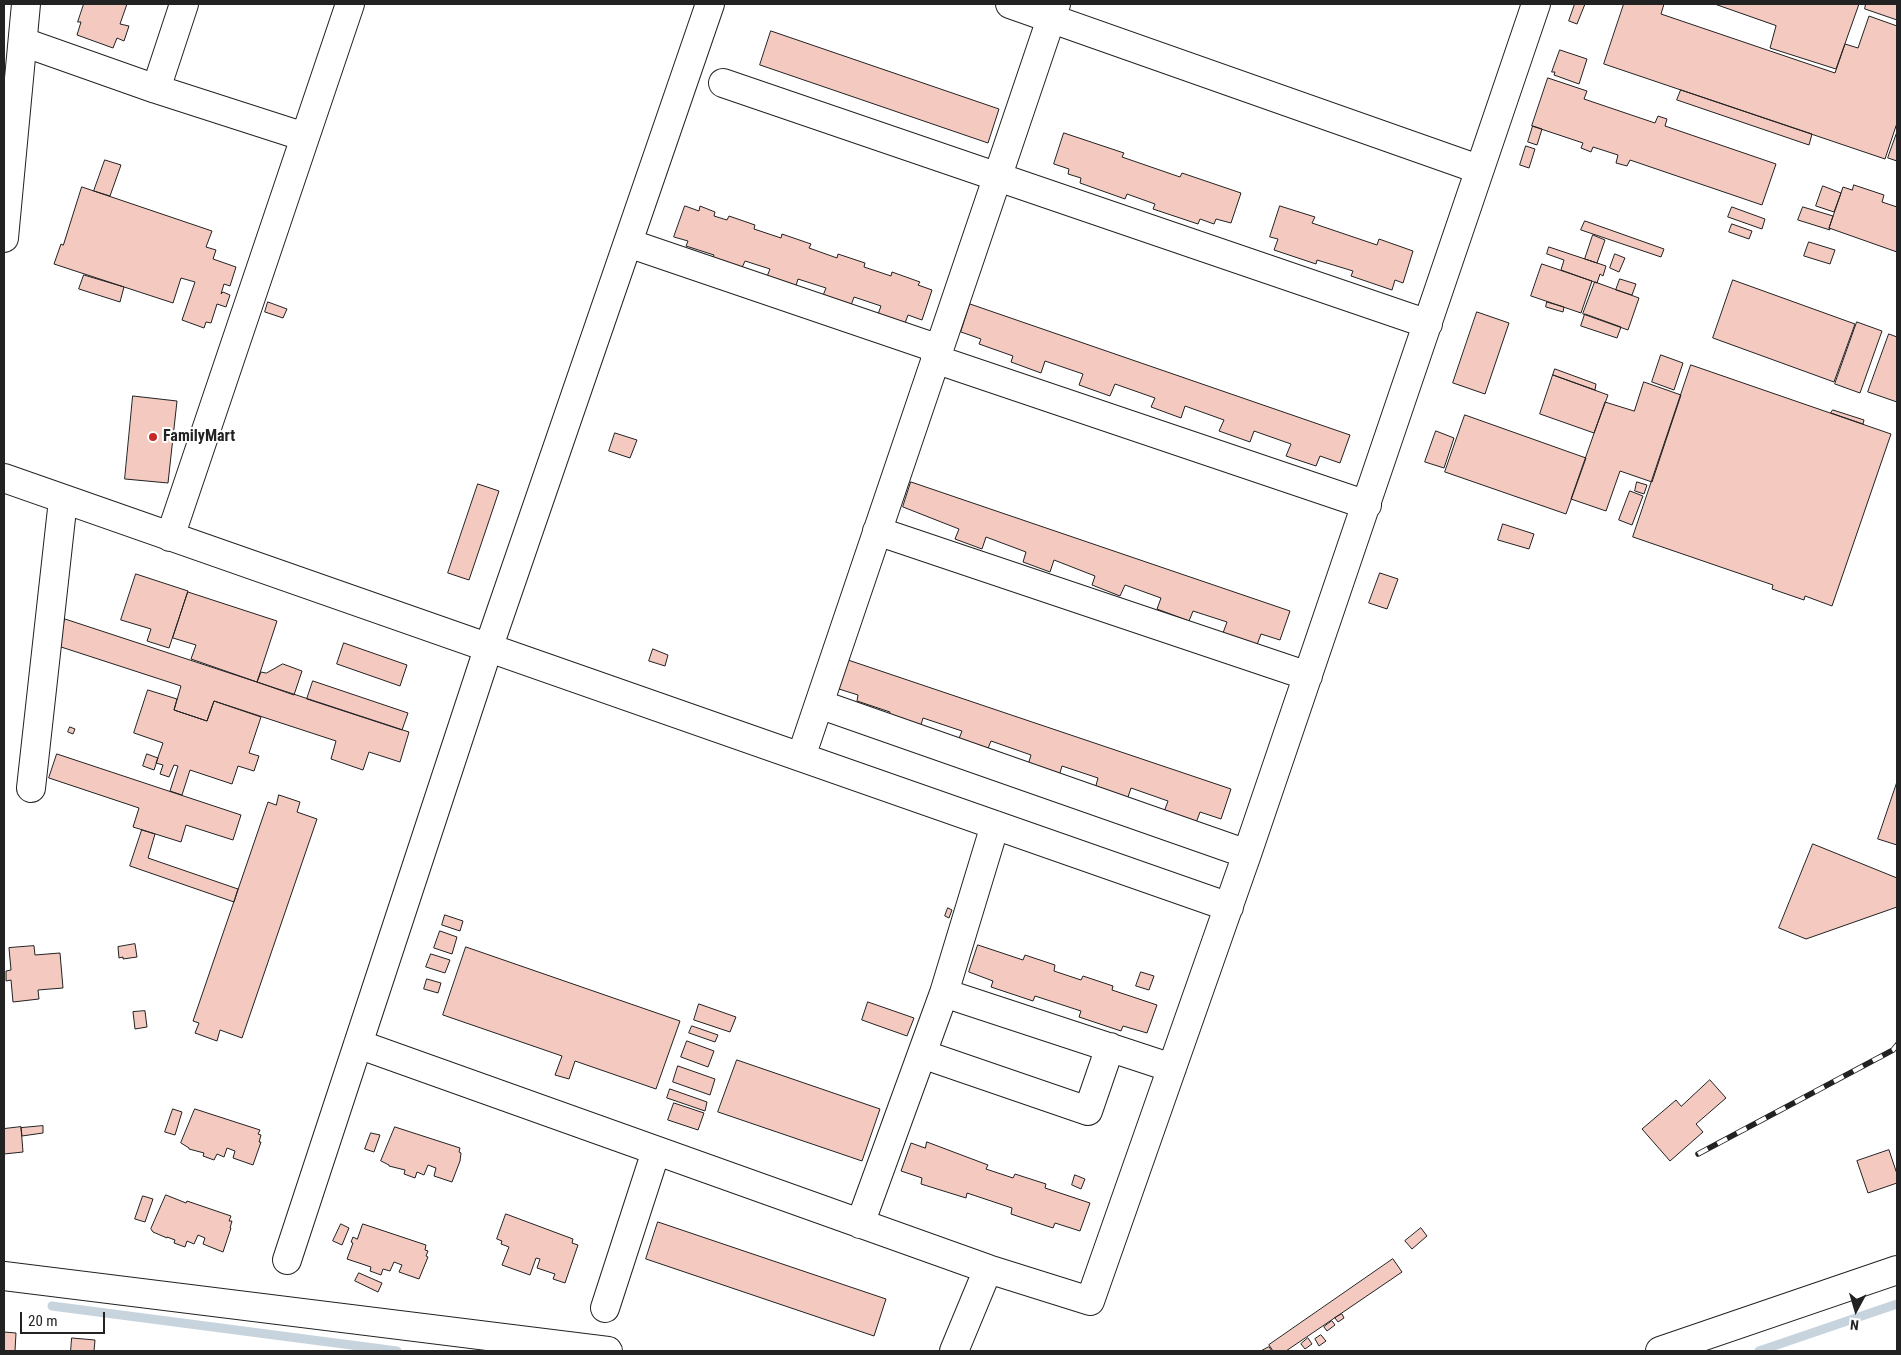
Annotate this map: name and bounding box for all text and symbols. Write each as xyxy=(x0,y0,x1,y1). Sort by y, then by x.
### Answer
place label: FamilyMart xyxy=(163,427,235,447)
marker: FamilyMart xyxy=(147,431,159,443)
north arrow xyxy=(1831,1285,1881,1335)
scale bar xyxy=(22,1302,108,1334)
text: 20 m xyxy=(28,1312,58,1330)
text: N xyxy=(1849,1317,1860,1333)

